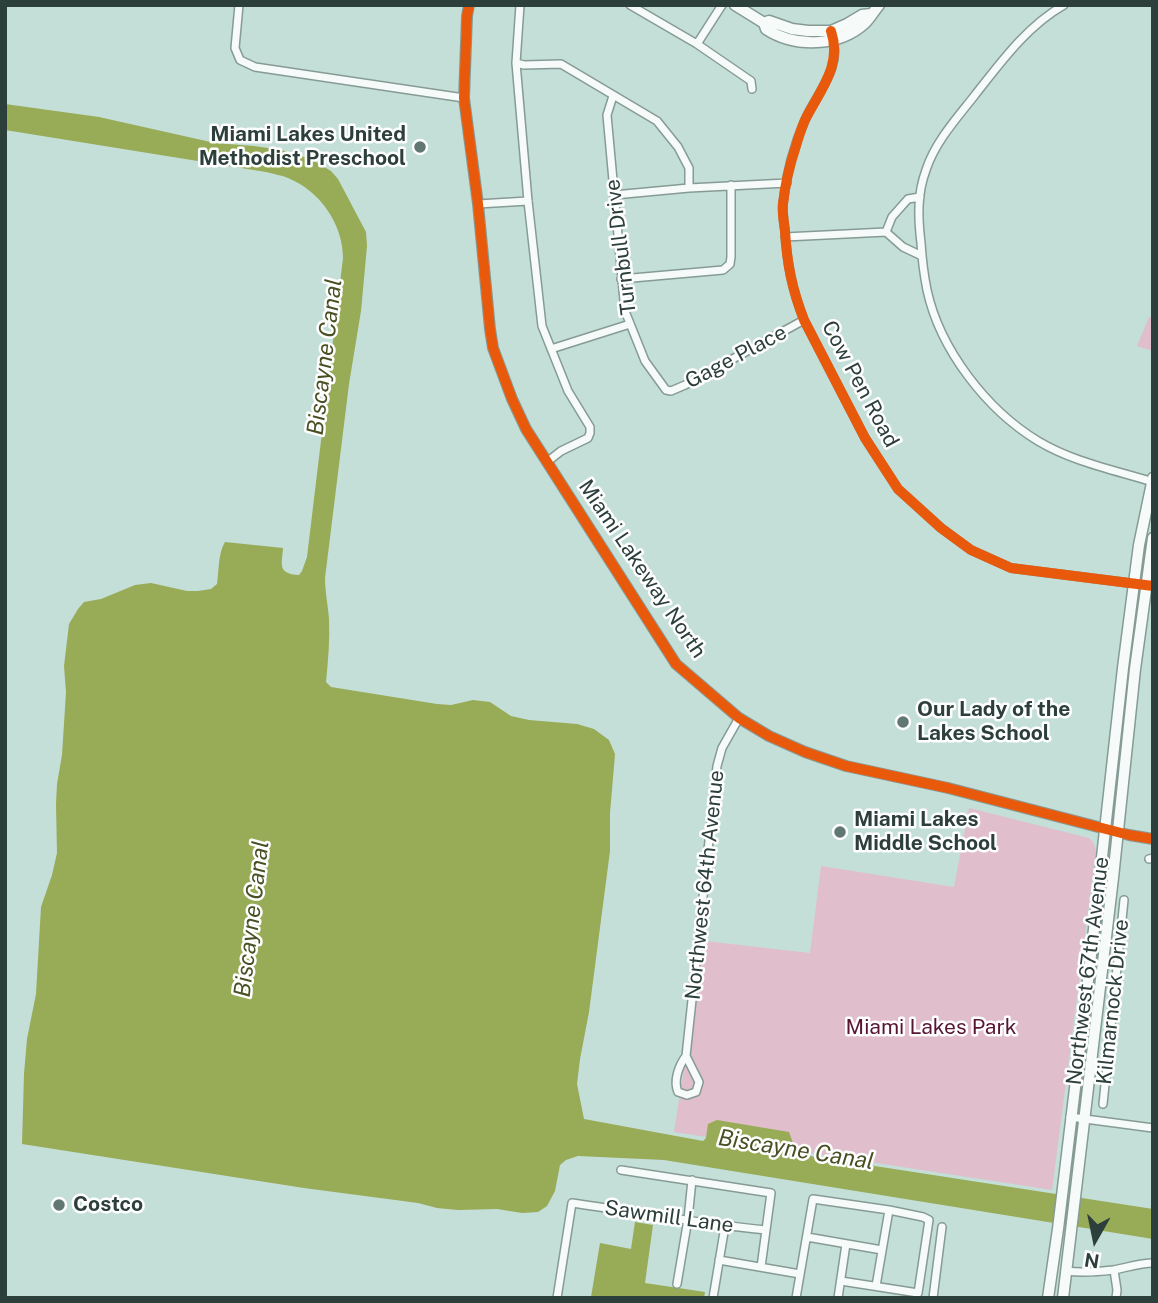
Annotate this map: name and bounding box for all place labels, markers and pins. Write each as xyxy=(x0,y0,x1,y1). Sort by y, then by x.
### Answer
place label: Miami Lakes United Methodist Preschool xyxy=(199,122,406,172)
marker: Miami Lakes United Methodist Preschool xyxy=(412,139,428,155)
place label: Our Lady of the Lakes School xyxy=(917,697,1070,747)
marker: Our Lady of the Lakes School xyxy=(895,714,911,730)
place label: Miami Lakes Middle School xyxy=(854,807,997,857)
marker: Miami Lakes Middle School xyxy=(832,824,848,840)
place label: Costco xyxy=(73,1192,143,1218)
marker: Costco xyxy=(51,1197,67,1213)

